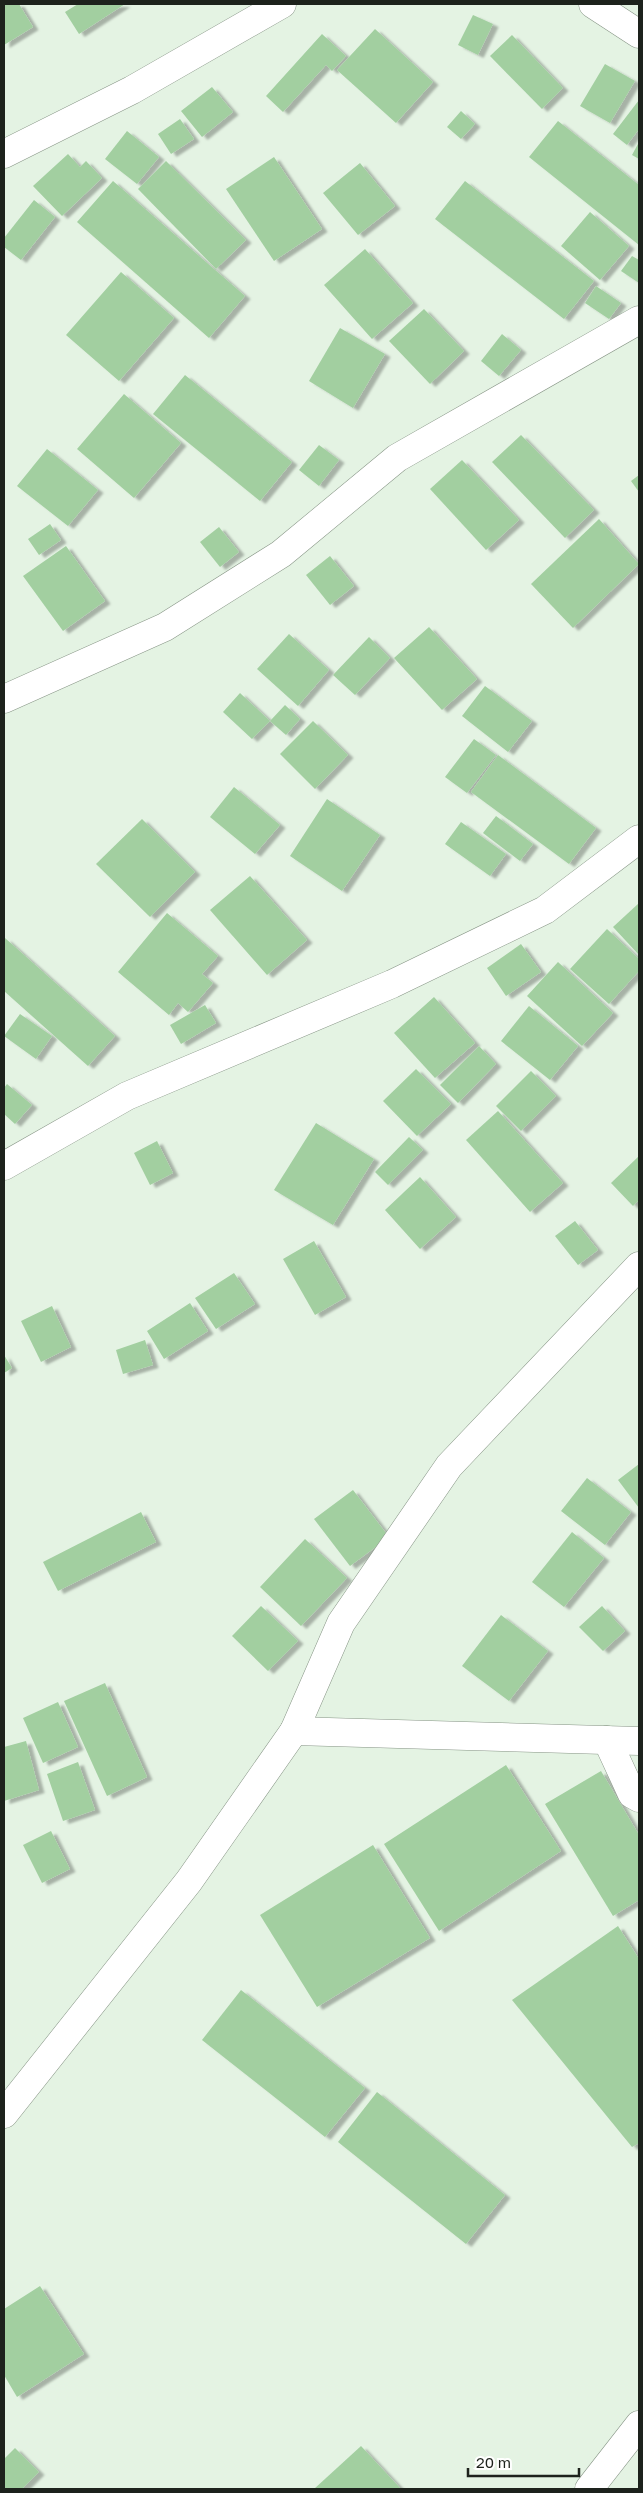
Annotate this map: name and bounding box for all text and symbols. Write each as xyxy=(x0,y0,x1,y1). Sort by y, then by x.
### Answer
scale bar xyxy=(468,2446,579,2478)
text: 20 m xyxy=(476,2453,511,2471)

